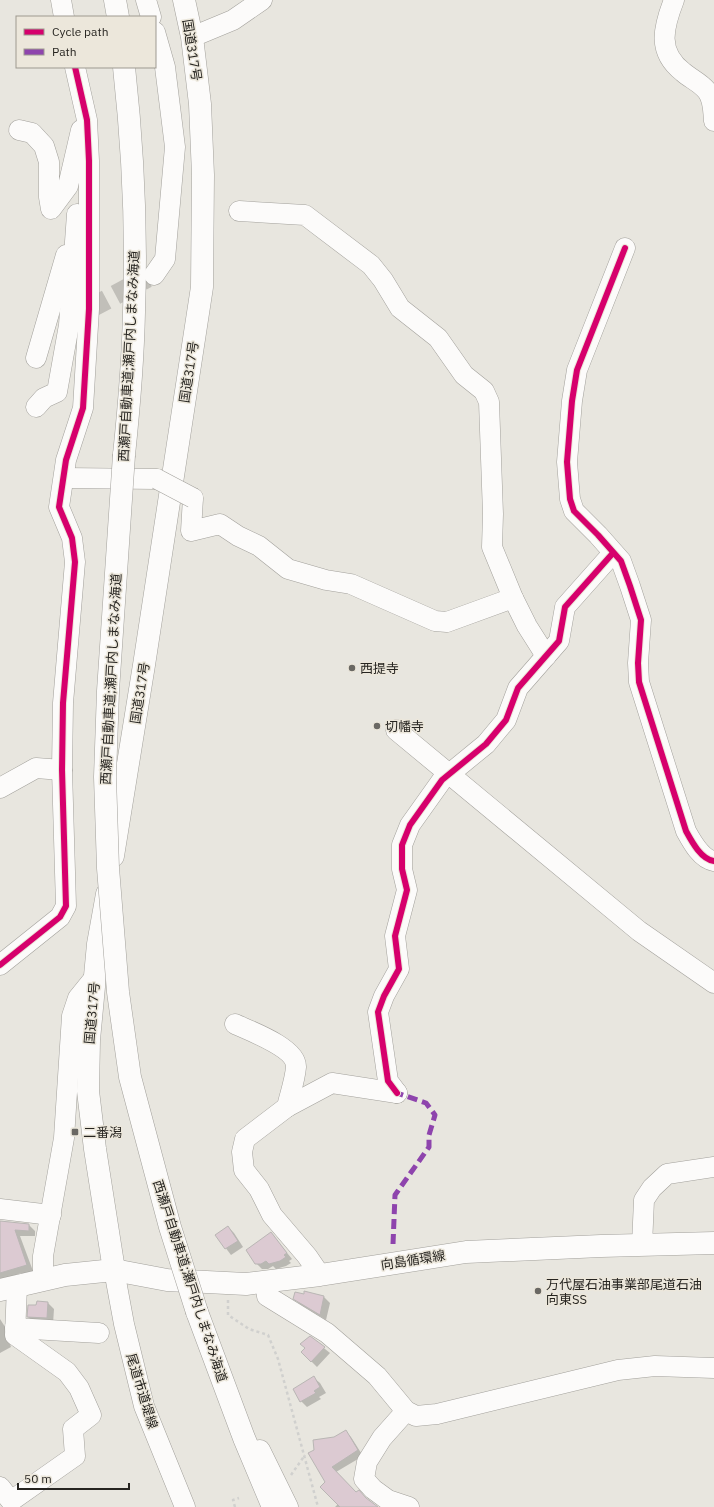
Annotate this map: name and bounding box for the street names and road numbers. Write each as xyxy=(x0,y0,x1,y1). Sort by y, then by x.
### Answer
street label: 国道317号 xyxy=(179,18,205,82)
street label: 西瀬戸自動車道;瀬戸内しまなみ海道 xyxy=(115,250,143,462)
street label: 国道317号 xyxy=(176,340,202,404)
street label: 西瀬戸自動車道;瀬戸内しまなみ海道 xyxy=(97,573,125,785)
street label: 国道317号 xyxy=(127,661,153,725)
street label: 国道317号 xyxy=(81,981,103,1045)
street label: 西瀬戸自動車道;瀬戸内しまなみ海道 xyxy=(149,1178,231,1384)
street label: 向島循環線 xyxy=(380,1247,446,1273)
street label: 尾道市道堤線 xyxy=(122,1351,162,1431)

